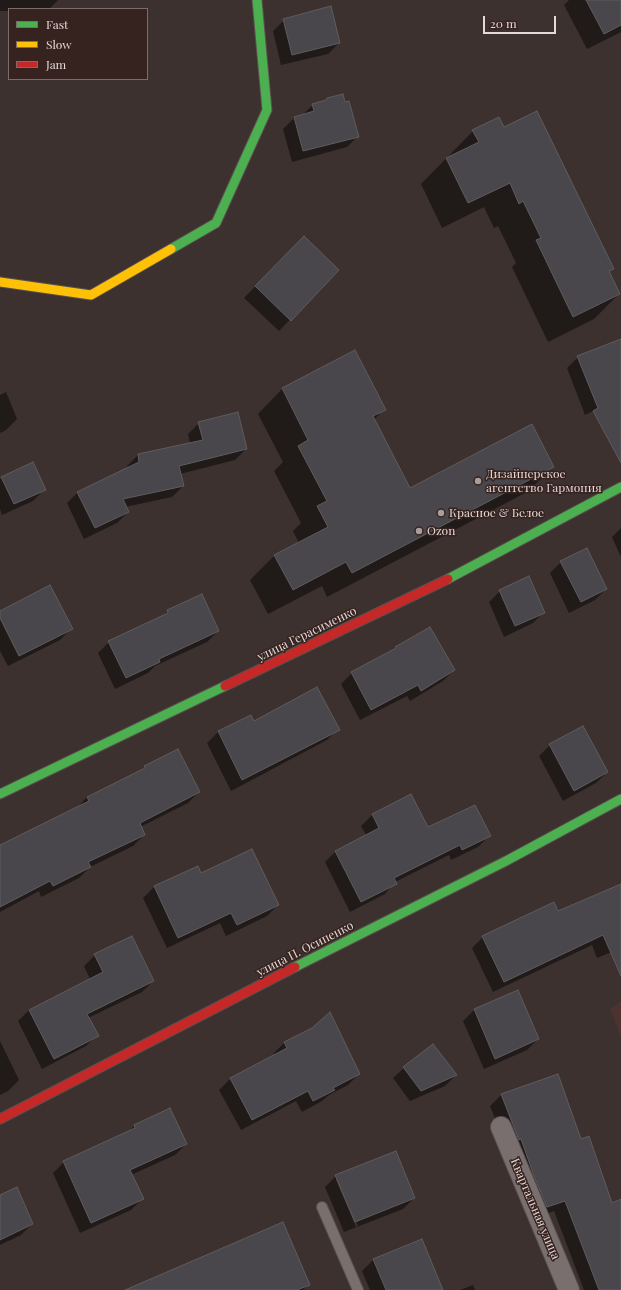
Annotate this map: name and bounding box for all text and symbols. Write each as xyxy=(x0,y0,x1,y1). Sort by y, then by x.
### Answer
legend xyxy=(8,8,148,80)
scale bar xyxy=(485,8,558,34)
text: 20 m xyxy=(490,15,517,31)
text: Fast xyxy=(46,16,68,32)
text: Slow xyxy=(46,36,72,52)
text: Jam xyxy=(46,56,66,72)
place label: Дизайнерское агентство Гармония xyxy=(486,467,602,495)
marker: Дизайнерское агентство Гармония xyxy=(473,476,483,486)
place label: Красное & Белое xyxy=(449,506,544,520)
marker: Красное & Белое xyxy=(436,508,446,518)
place label: Ozon xyxy=(427,524,455,538)
marker: Ozon xyxy=(414,526,424,536)
street label: улица Герасименко xyxy=(255,604,359,664)
street label: улица П. Осипенко xyxy=(254,918,356,980)
street label: Квартальная улица xyxy=(507,1156,563,1262)

